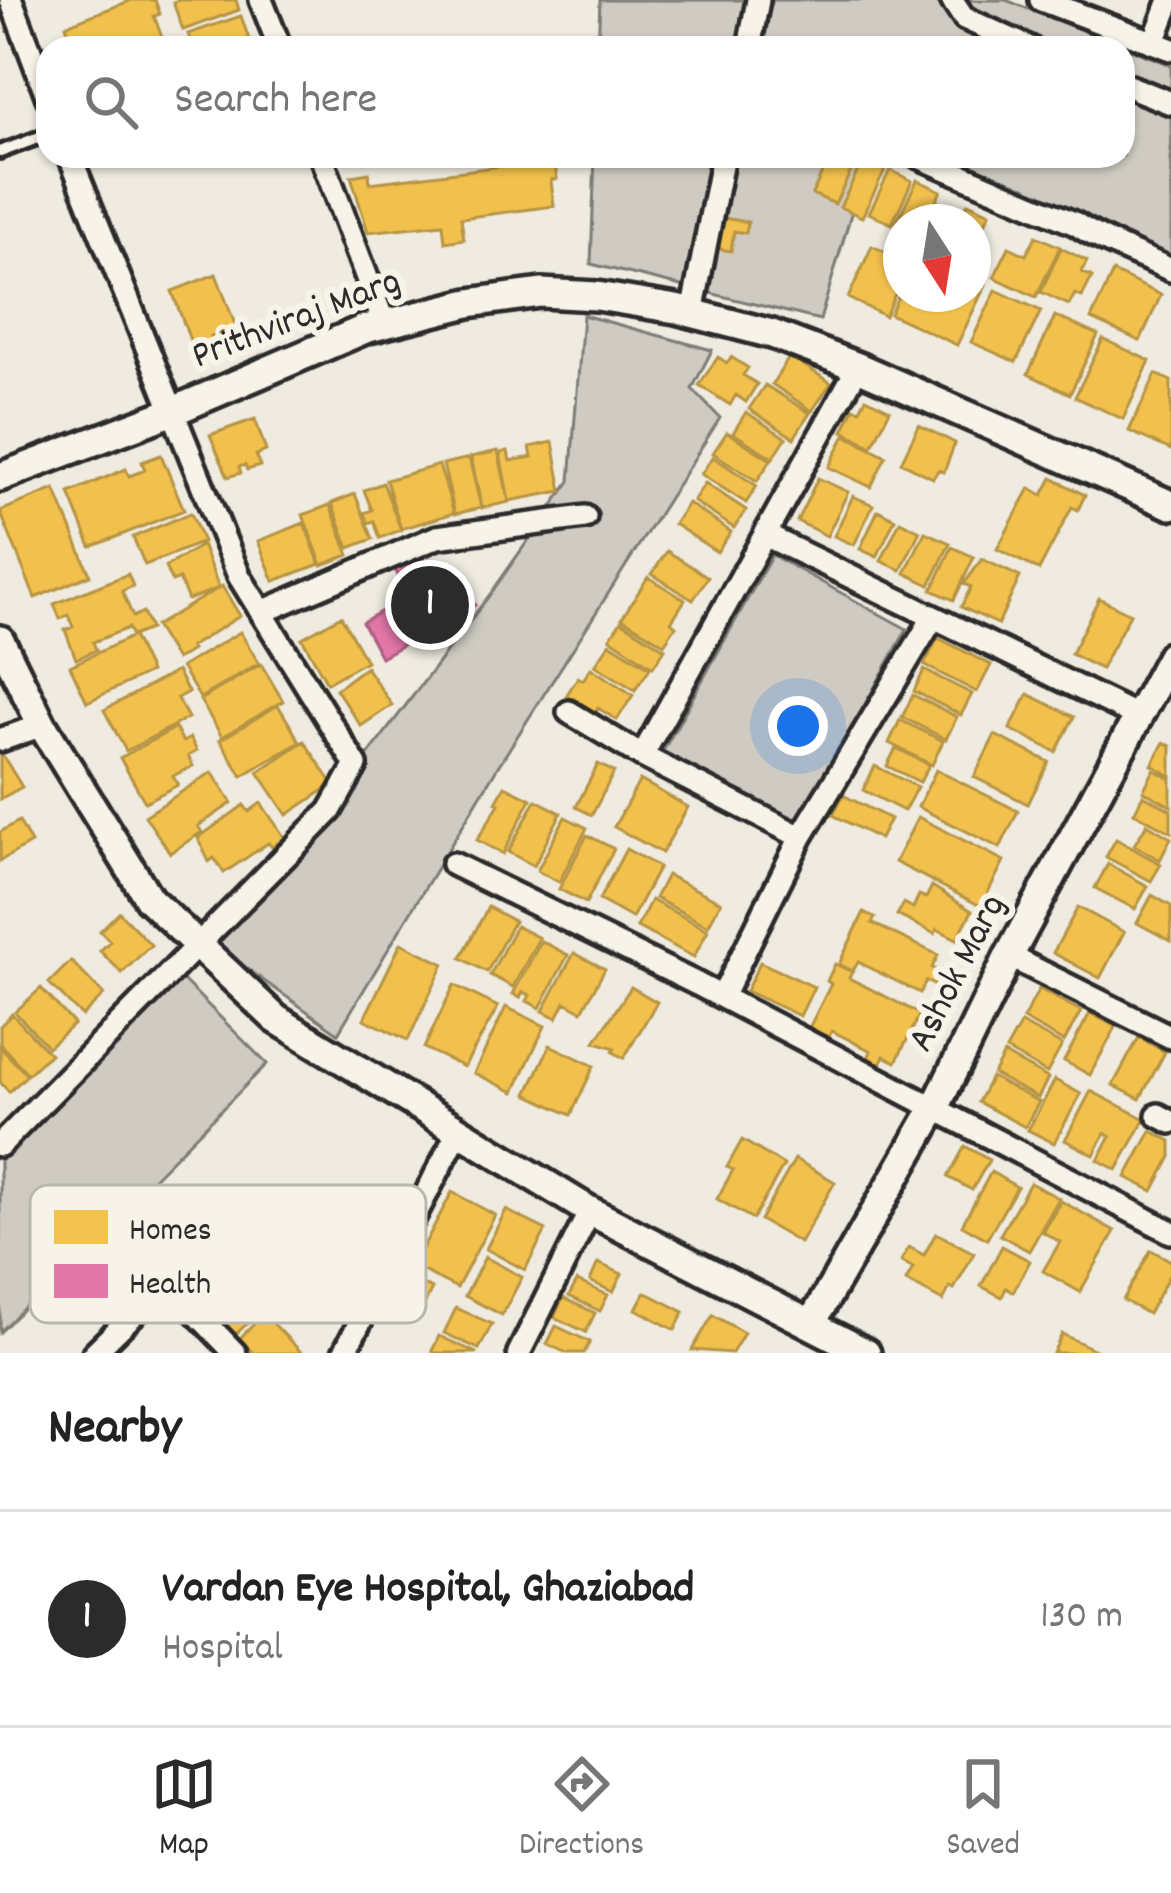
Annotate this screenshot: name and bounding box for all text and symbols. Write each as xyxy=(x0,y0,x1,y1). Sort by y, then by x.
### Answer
search box xyxy=(36,36,1135,168)
icon: search xyxy=(78,69,144,135)
text: Search here xyxy=(174,70,377,134)
north arrow xyxy=(883,204,991,312)
street label: Prithviraj Marg xyxy=(185,256,409,386)
pin: 1 xyxy=(391,560,469,650)
your location xyxy=(768,696,828,756)
street label: Ashok Marg xyxy=(896,886,1022,1062)
legend xyxy=(30,1185,426,1323)
text: Homes xyxy=(129,1209,212,1256)
text: Health xyxy=(129,1263,211,1310)
text: Nearby xyxy=(48,1395,181,1467)
text: Vardan Eye Hospital, Ghaziabad xyxy=(162,1559,694,1623)
text: 1 xyxy=(83,1591,91,1646)
text: 130 m xyxy=(1040,1591,1123,1646)
text: Hospital xyxy=(162,1623,283,1678)
tab: Map xyxy=(151,1751,217,1870)
tab: Directions xyxy=(519,1751,644,1870)
tab: Saved xyxy=(946,1751,1020,1870)

